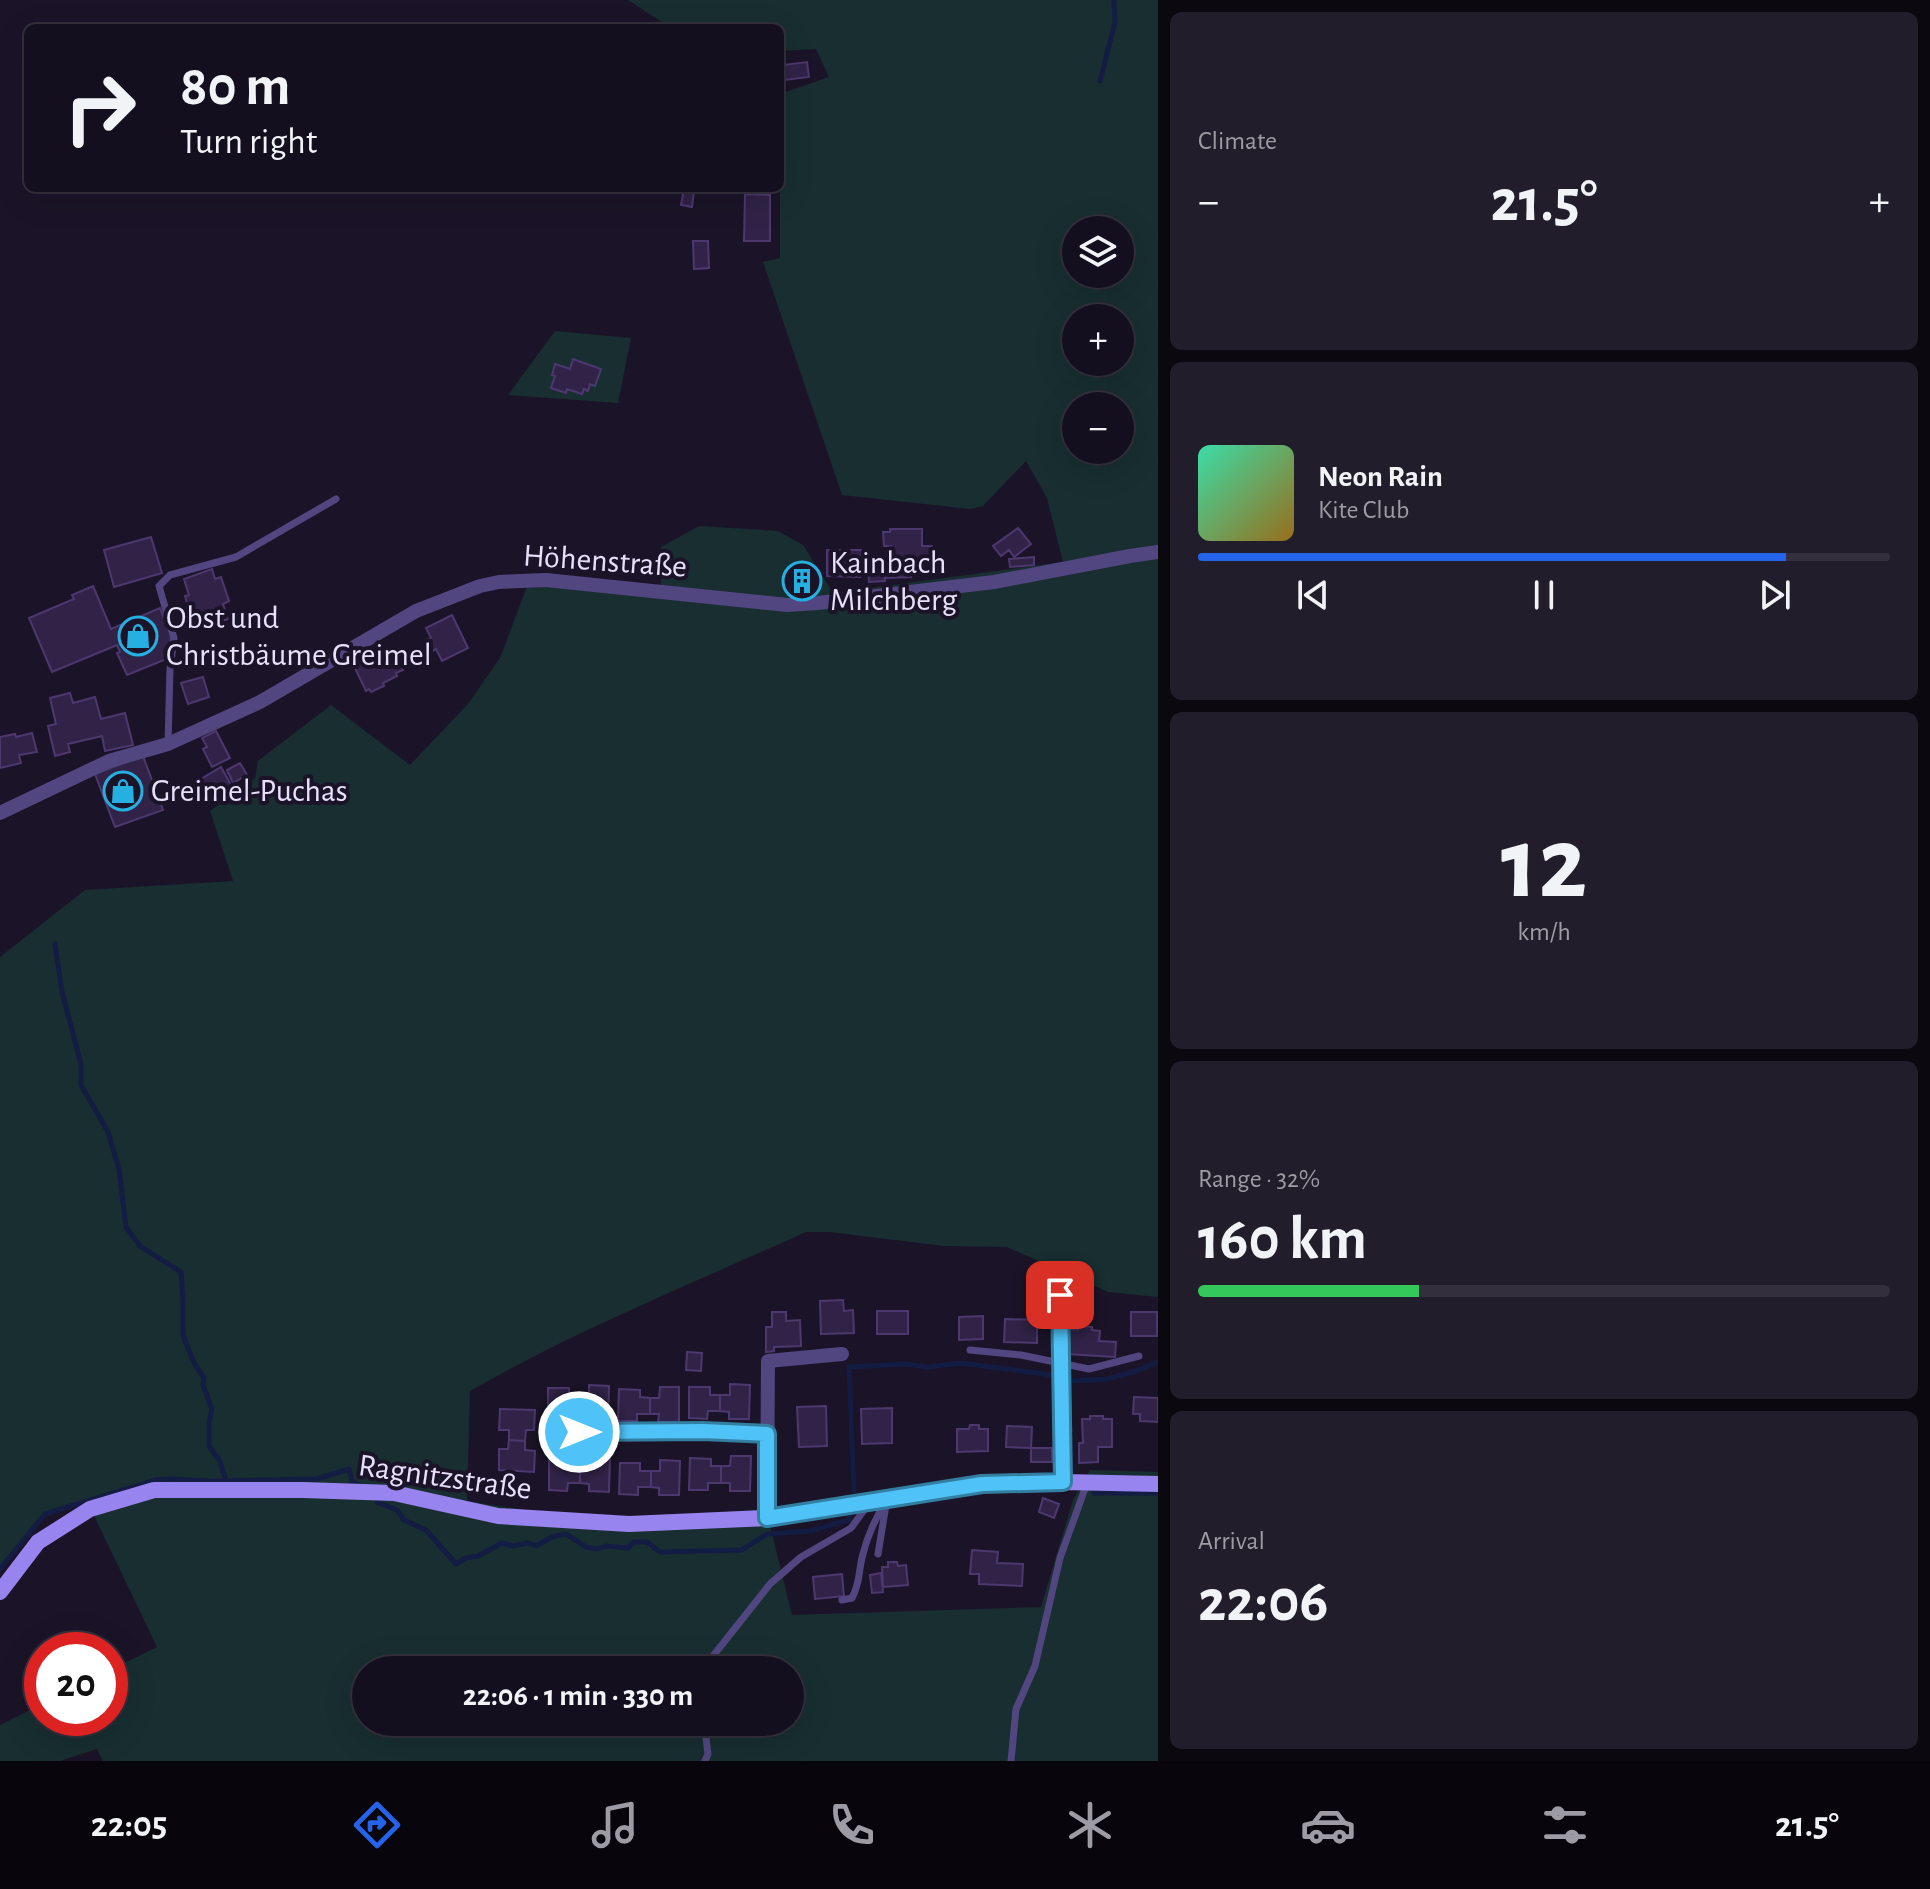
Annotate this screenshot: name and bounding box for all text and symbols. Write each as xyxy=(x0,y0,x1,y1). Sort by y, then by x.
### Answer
icon: right xyxy=(48,56,152,160)
text: 80 m xyxy=(180,59,290,115)
text: Turn right xyxy=(180,124,317,160)
text: Climate xyxy=(1198,128,1277,154)
text: 21.5° xyxy=(1490,172,1598,232)
text: − xyxy=(1198,180,1219,224)
text: + xyxy=(1869,180,1890,224)
map controls xyxy=(1062,216,1134,464)
button: layers xyxy=(1062,216,1134,288)
button: + xyxy=(1062,304,1134,376)
button: − xyxy=(1062,392,1134,464)
text: Neon Rain xyxy=(1318,462,1443,492)
text: Kite Club xyxy=(1318,497,1409,523)
street label: Höhenstraße xyxy=(522,539,688,583)
place label: Kainbach Milchberg xyxy=(830,547,957,616)
building icon: Kainbach Milchberg xyxy=(781,560,823,602)
icon: previous xyxy=(1291,573,1335,617)
icon: pause xyxy=(1522,573,1566,617)
icon: next xyxy=(1753,573,1797,617)
place label: Obst und Christbäume Greimel xyxy=(166,602,432,671)
shop icon: Obst und Christbäume Greimel xyxy=(117,615,159,657)
shop icon: Greimel-Puchas xyxy=(102,770,144,812)
place label: Greimel-Puchas xyxy=(151,775,348,807)
text: 12 xyxy=(1501,813,1587,917)
text: km/h xyxy=(1517,919,1571,945)
text: Range · 32% xyxy=(1198,1166,1320,1192)
text: 160 km xyxy=(1198,1210,1367,1270)
pin xyxy=(1026,1261,1094,1329)
icon: arrive xyxy=(1038,1273,1082,1317)
position arrow xyxy=(537,1390,621,1474)
street label: Ragnitzstraße xyxy=(356,1449,534,1505)
text: Arrival xyxy=(1198,1528,1265,1554)
text: 22:06 xyxy=(1198,1572,1329,1632)
speed limit sign: 20 xyxy=(24,1632,128,1736)
text: 22:06 · 1 min · 330 m xyxy=(463,1681,693,1711)
icon: directions xyxy=(349,1797,405,1853)
icon: music xyxy=(587,1797,643,1853)
icon: phone xyxy=(824,1797,880,1853)
icon: climate xyxy=(1062,1797,1118,1853)
icon: car xyxy=(1300,1797,1356,1853)
icon: filters xyxy=(1537,1797,1593,1853)
text: 22:05 xyxy=(91,1807,167,1843)
text: 21.5° xyxy=(1775,1807,1839,1843)

